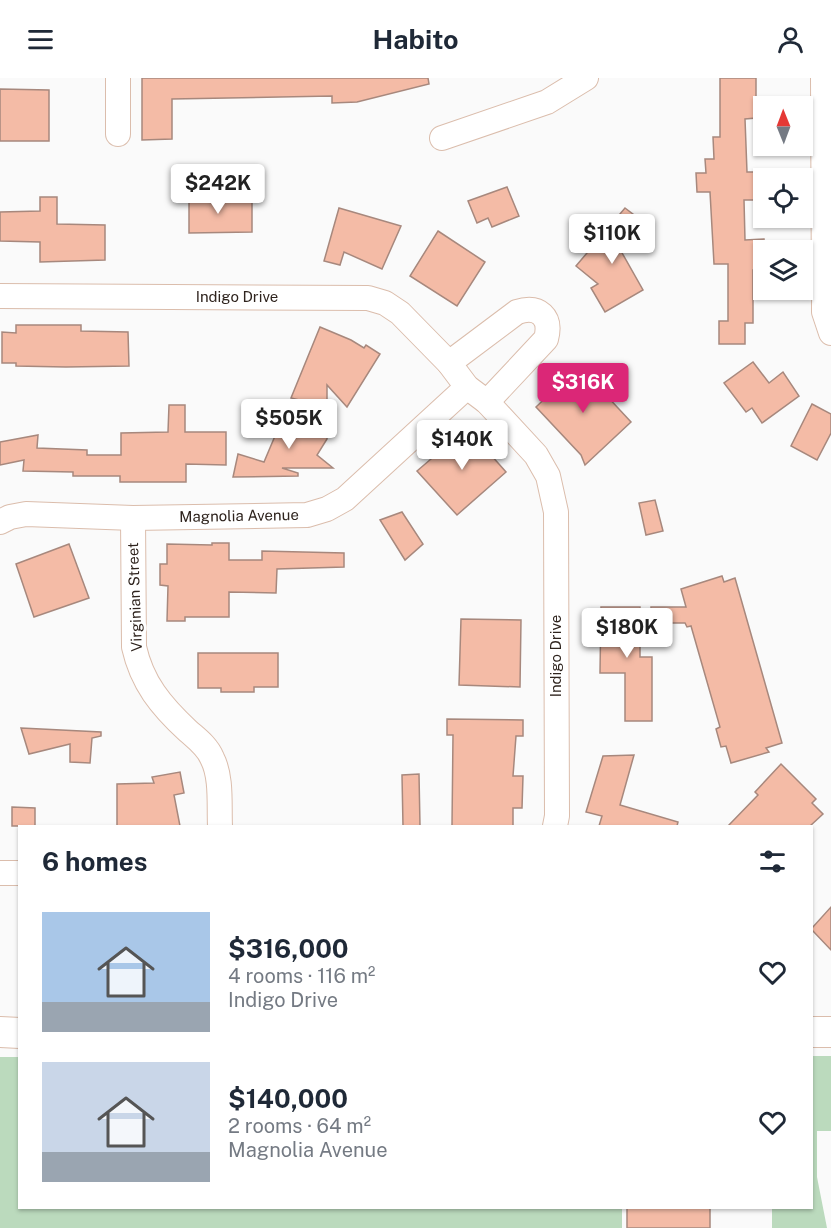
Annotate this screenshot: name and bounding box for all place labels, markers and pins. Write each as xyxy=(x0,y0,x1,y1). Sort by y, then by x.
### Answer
pin: $242K xyxy=(176,164,260,215)
pin: $110K xyxy=(570,214,654,265)
pin: $316K xyxy=(541,363,625,414)
pin: $505K xyxy=(247,399,331,450)
pin: $140K xyxy=(420,420,504,471)
pin: $180K xyxy=(585,608,669,659)

